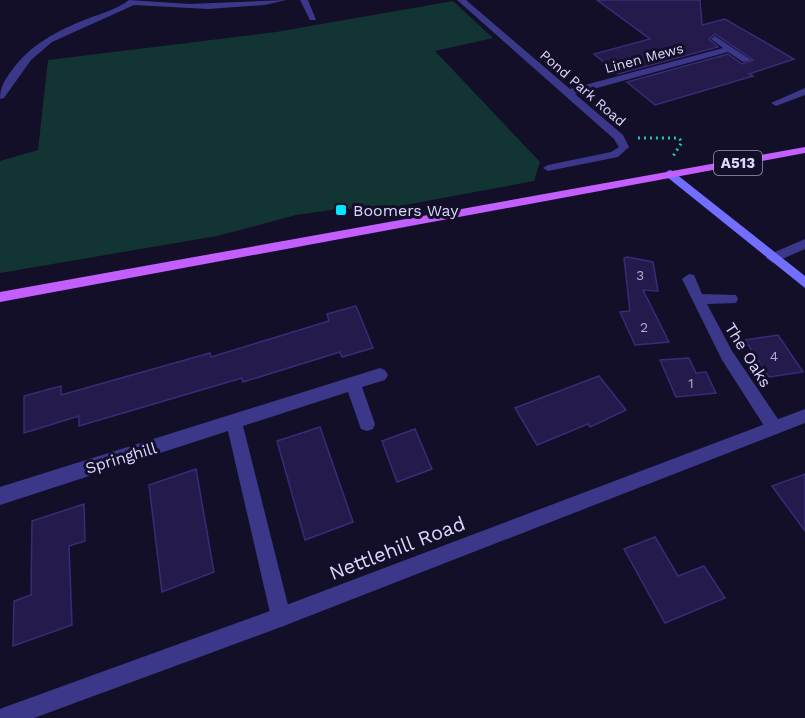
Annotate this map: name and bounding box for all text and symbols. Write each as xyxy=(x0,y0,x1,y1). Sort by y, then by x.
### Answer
street label: Linen Mews xyxy=(603,40,685,76)
street label: Pond Park Road xyxy=(537,47,629,129)
road number: A513 xyxy=(714,151,762,175)
place label: Boomers Way xyxy=(353,201,459,220)
marker: Boomers Way xyxy=(334,203,348,217)
house number: 3 xyxy=(636,267,644,283)
house number: 2 xyxy=(640,319,648,335)
street label: The Oaks xyxy=(721,319,775,391)
house number: 4 xyxy=(770,348,778,364)
house number: 1 xyxy=(688,375,694,391)
street label: Springhill xyxy=(83,438,159,478)
street label: Nettlehill Road xyxy=(326,511,468,585)

